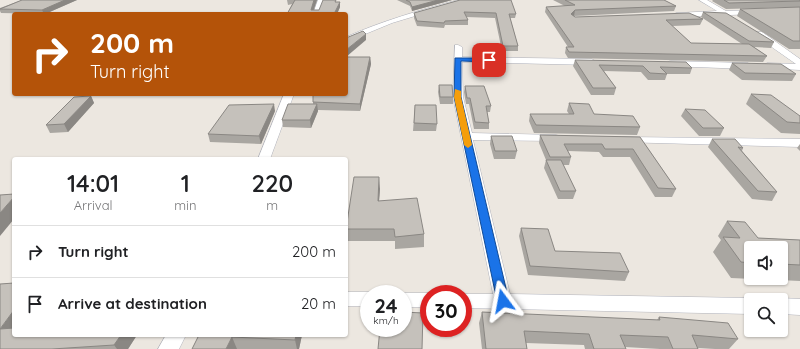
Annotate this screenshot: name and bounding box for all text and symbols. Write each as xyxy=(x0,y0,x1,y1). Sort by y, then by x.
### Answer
text: 200 m xyxy=(90,25,174,60)
icon: right xyxy=(24,28,76,80)
pin xyxy=(472,43,506,77)
icon: arrive xyxy=(478,49,500,71)
text: Turn right xyxy=(90,60,170,83)
text: 14:01 xyxy=(67,168,119,198)
text: 1 xyxy=(181,168,190,198)
text: 220 xyxy=(251,168,293,198)
text: Arrival xyxy=(74,197,113,213)
text: min xyxy=(174,197,196,213)
text: m xyxy=(266,197,278,213)
icon: right xyxy=(24,241,46,263)
map controls xyxy=(744,241,788,337)
button: sound xyxy=(744,241,788,285)
text: Turn right xyxy=(58,242,129,261)
text: 200 m xyxy=(292,242,336,261)
position arrow xyxy=(482,280,524,322)
speed limit sign: 30 xyxy=(420,285,472,337)
icon: arrive xyxy=(24,293,46,315)
text: 24 xyxy=(374,293,398,318)
button: search xyxy=(744,293,788,337)
text: Arrive at destination xyxy=(58,294,207,313)
text: 20 m xyxy=(301,294,336,313)
text: km/h xyxy=(373,314,399,327)

